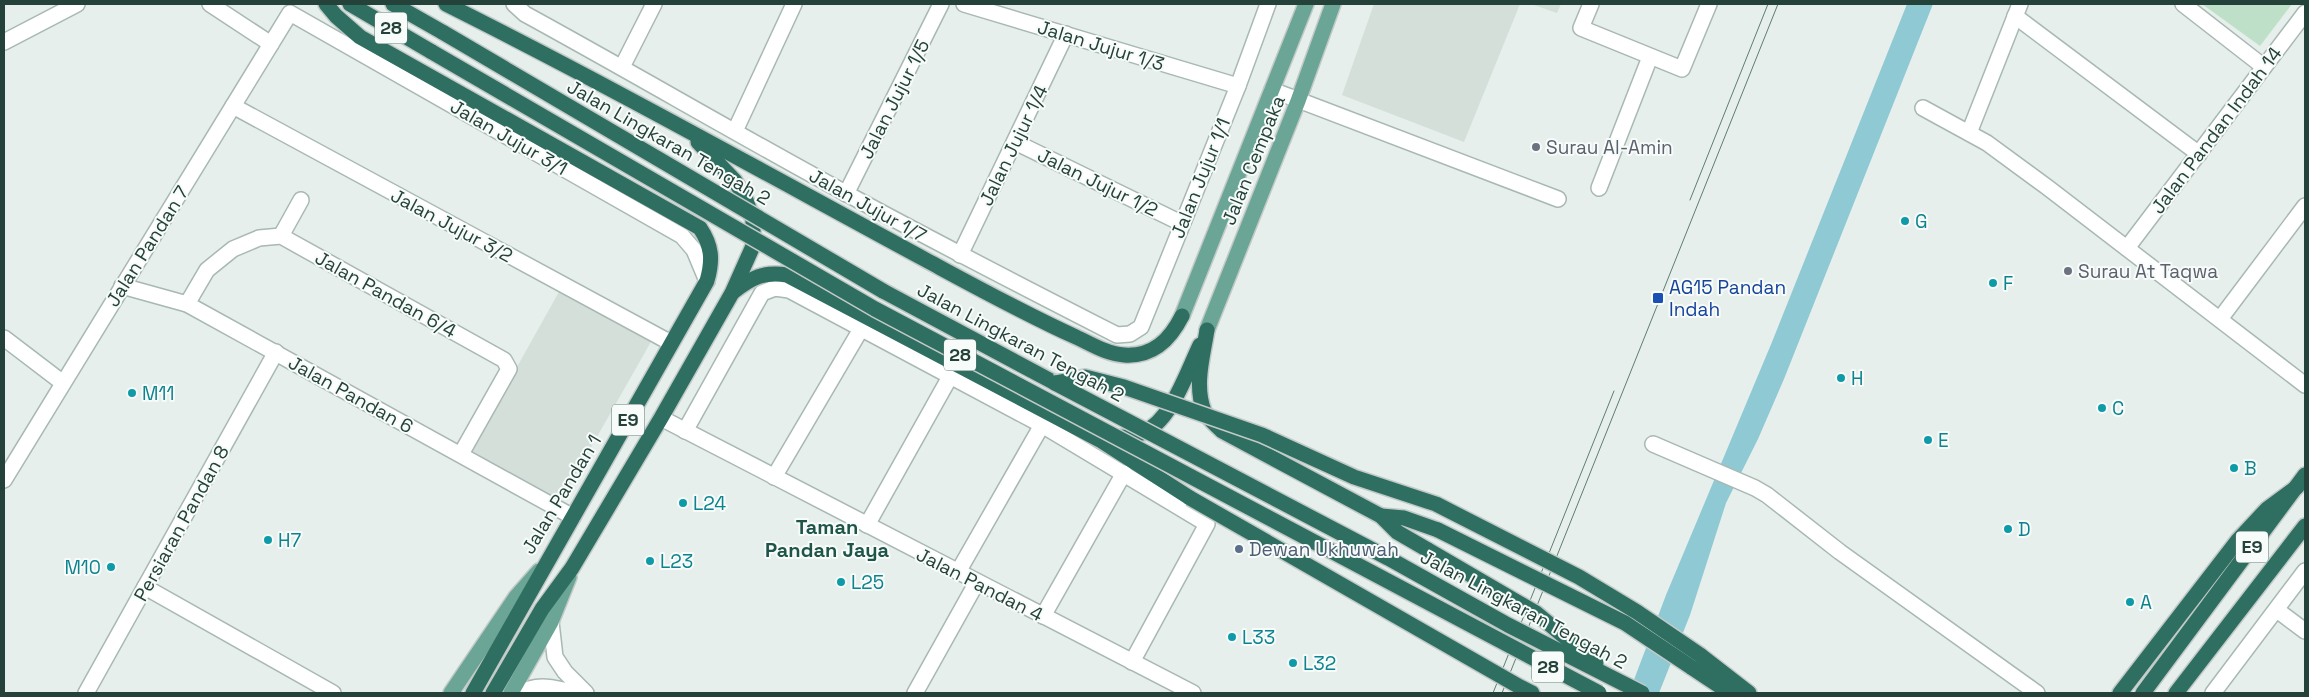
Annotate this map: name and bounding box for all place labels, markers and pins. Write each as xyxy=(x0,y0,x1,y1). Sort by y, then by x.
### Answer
place label: Surau Al-Amin xyxy=(1546,135,1673,160)
marker: Surau Al-Amin xyxy=(1530,141,1542,153)
place label: G xyxy=(1915,209,1928,234)
marker: G xyxy=(1899,215,1911,227)
place label: Surau At Taqwa xyxy=(2078,259,2218,284)
marker: Surau At Taqwa xyxy=(2062,265,2074,277)
place label: F xyxy=(2003,271,2013,296)
place label: AG15 Pandan Indah xyxy=(1669,275,1786,322)
marker: F xyxy=(1987,277,1999,289)
marker: AG15 Pandan Indah xyxy=(1651,291,1665,305)
place label: H xyxy=(1851,366,1863,391)
marker: H xyxy=(1835,372,1847,384)
place label: M11 xyxy=(142,381,174,406)
marker: M11 xyxy=(126,387,138,399)
place label: C xyxy=(2112,396,2124,421)
marker: C xyxy=(2096,402,2108,414)
place label: E xyxy=(1938,428,1949,453)
marker: E xyxy=(1922,434,1934,446)
place label: B xyxy=(2244,456,2257,481)
marker: B xyxy=(2228,462,2240,474)
place label: L24 xyxy=(693,491,726,516)
marker: L24 xyxy=(677,497,689,509)
place label: D xyxy=(2018,517,2031,542)
marker: D xyxy=(2002,523,2014,535)
place label: H7 xyxy=(278,528,301,553)
marker: H7 xyxy=(262,534,274,546)
place label: Dewan Ukhuwah xyxy=(1249,537,1399,562)
marker: Dewan Ukhuwah xyxy=(1233,543,1245,555)
place label: L23 xyxy=(660,549,693,574)
place label: M10 xyxy=(64,555,101,580)
marker: L23 xyxy=(644,555,656,567)
marker: M10 xyxy=(105,561,117,573)
place label: L25 xyxy=(851,570,884,595)
marker: L25 xyxy=(835,576,847,588)
place label: A xyxy=(2140,590,2152,615)
marker: A xyxy=(2124,596,2136,608)
place label: L33 xyxy=(1242,625,1275,650)
marker: L33 xyxy=(1226,631,1238,643)
place label: L32 xyxy=(1303,651,1336,676)
marker: L32 xyxy=(1287,657,1299,669)

